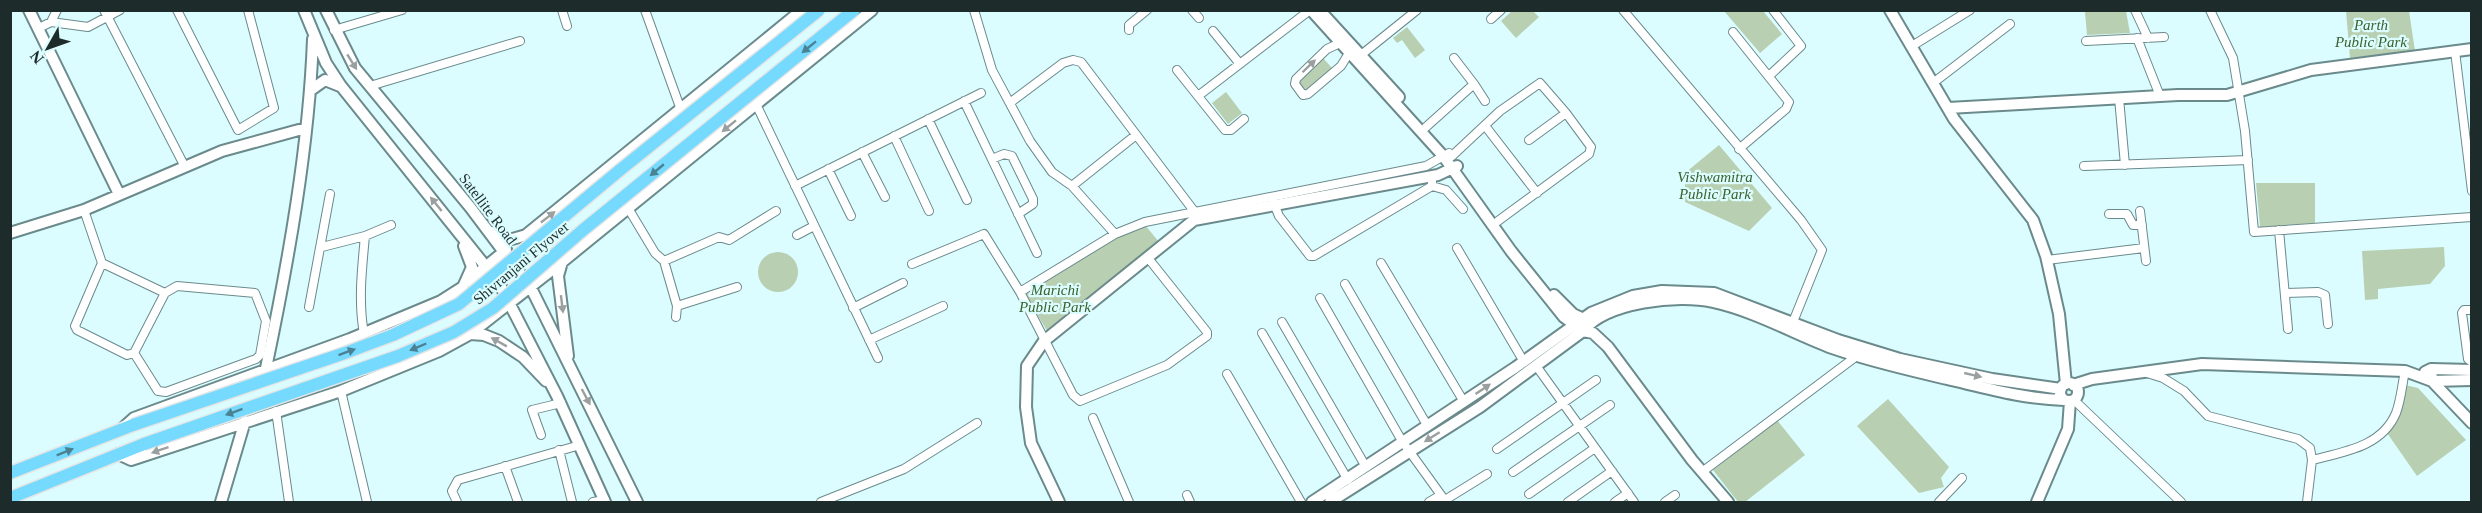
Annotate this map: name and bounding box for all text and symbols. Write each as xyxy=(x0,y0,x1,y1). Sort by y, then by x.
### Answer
park label: Parth Public Park xyxy=(2334,17,2407,50)
north arrow xyxy=(18,18,78,78)
one-way arrow xyxy=(802,40,817,53)
text: N xyxy=(26,47,47,67)
one-way arrow xyxy=(347,54,358,71)
one-way arrow xyxy=(1301,60,1315,74)
one-way arrow xyxy=(721,120,737,133)
one-way arrow xyxy=(649,163,665,176)
park label: Vishwamitra Public Park xyxy=(1677,169,1753,202)
street label: Satellite Road xyxy=(456,170,520,248)
one-way arrow xyxy=(429,196,442,212)
one-way arrow xyxy=(540,211,556,224)
street label: Shivranjani Flyover xyxy=(470,218,572,308)
park label: Marichi Public Park xyxy=(1018,282,1091,315)
one-way arrow xyxy=(557,295,566,314)
one-way arrow xyxy=(491,337,508,347)
one-way arrow xyxy=(408,342,426,352)
one-way arrow xyxy=(339,346,357,356)
one-way arrow xyxy=(1964,371,1983,380)
one-way arrow xyxy=(1475,383,1492,394)
one-way arrow xyxy=(581,388,590,405)
one-way arrow xyxy=(225,408,243,418)
one-way arrow xyxy=(1424,432,1440,443)
one-way arrow xyxy=(151,446,169,455)
one-way arrow xyxy=(56,447,74,456)

